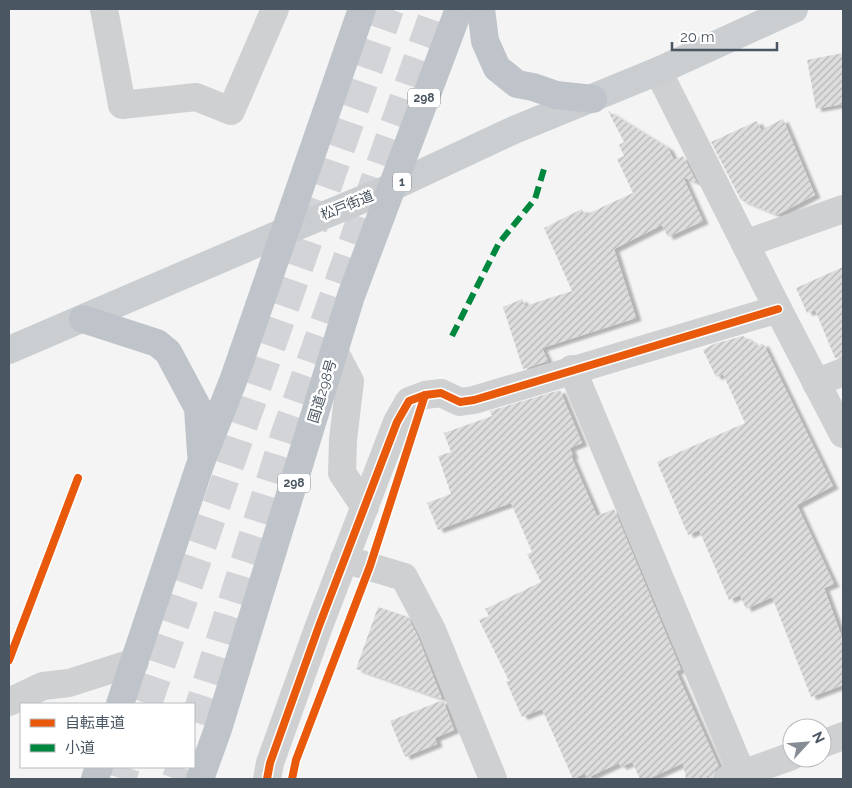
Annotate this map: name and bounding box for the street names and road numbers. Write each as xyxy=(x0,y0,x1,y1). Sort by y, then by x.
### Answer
road number: 298 xyxy=(408,89,440,108)
road number: 1 xyxy=(393,172,411,192)
street label: 松戸街道 xyxy=(318,187,376,223)
street label: 国道298号 xyxy=(305,357,339,425)
road number: 298 xyxy=(278,473,310,492)

